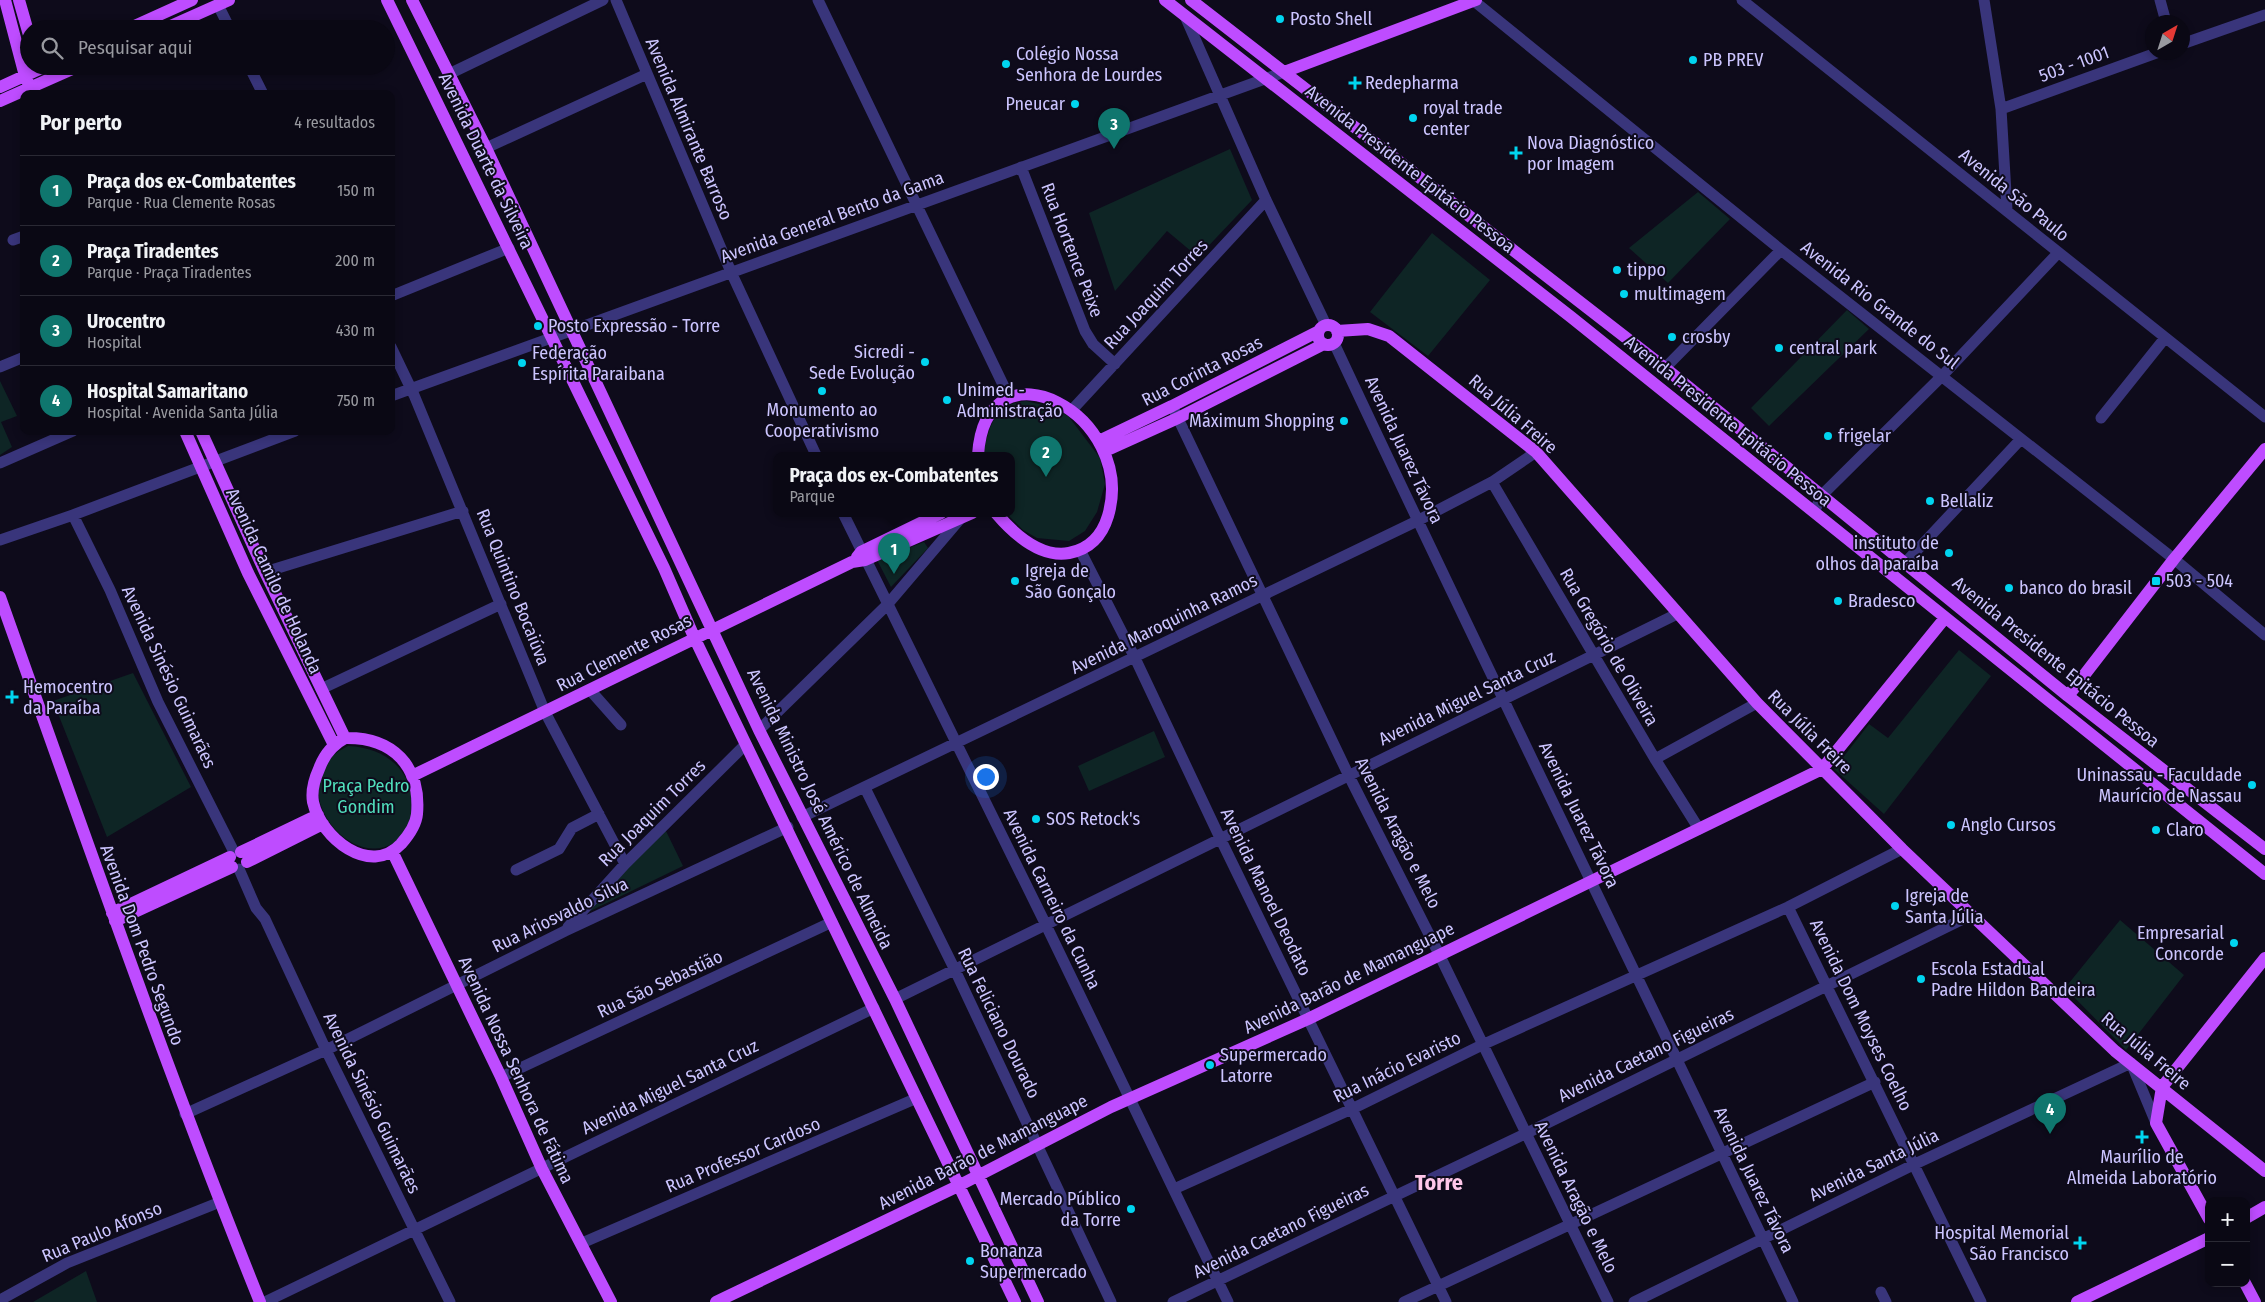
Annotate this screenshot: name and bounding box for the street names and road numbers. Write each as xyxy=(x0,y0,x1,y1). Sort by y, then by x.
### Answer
street label: Avenida Almirante Barroso xyxy=(641,35,737,223)
street label: 503 - 1001 xyxy=(2036,41,2112,87)
street label: Avenida Duarte da Silveira xyxy=(434,69,538,253)
street label: Avenida Presidente Epitácio Pessoa xyxy=(1301,80,1519,258)
street label: Avenida São Paulo xyxy=(1954,144,2074,246)
street label: Avenida General Bento da Gama xyxy=(717,166,947,268)
street label: Rua Hortence Peixe xyxy=(1036,180,1108,320)
street label: Rua Joaquim Torres xyxy=(1099,234,1213,354)
street label: Avenida Rio Grande do Sul xyxy=(1797,236,1964,374)
street label: Rua Corinta Rosas xyxy=(1138,331,1266,411)
street label: Avenida Presidente Epitácio Pessoa xyxy=(1620,331,1836,511)
street label: Rua Júlia Freire xyxy=(1464,370,1562,458)
street label: Avenida Juarez Távora xyxy=(1360,373,1448,527)
street label: Avenida Camilo de Holanda xyxy=(221,485,327,677)
street label: Rua Quintino Bocaiúva xyxy=(472,506,555,669)
street label: Rua Gregório de Oliveira xyxy=(1555,564,1663,730)
street label: Avenida Maroquinha Ramos xyxy=(1067,569,1261,679)
street label: Avenida Presidente Epitácio Pessoa xyxy=(1948,572,2164,752)
street label: Avenida Sinésio Guimarães xyxy=(117,582,221,772)
street label: Rua Clemente Rosas xyxy=(553,609,696,697)
street label: Avenida Miguel Santa Cruz xyxy=(1375,646,1559,750)
street label: Avenida Ministro José Américo de Almeida xyxy=(742,665,898,953)
street label: Rua Júlia Freire xyxy=(1763,685,1857,779)
street label: Avenida Juarez Távora xyxy=(1534,738,1624,892)
street label: Avenida Aragão e Melo xyxy=(1350,754,1446,912)
street label: Rua Joaquim Torres xyxy=(594,755,710,871)
street label: Avenida Carneiro da Cunha xyxy=(999,805,1105,993)
street label: Avenida Manoel Deodato xyxy=(1216,805,1316,979)
street label: Avenida Dom Pedro Segundo xyxy=(95,842,189,1048)
street label: Rua Ariosvaldo Silva xyxy=(488,872,632,957)
street label: Avenida Dom Moyses Coelho xyxy=(1805,916,1917,1114)
street label: Avenida Barão de Mamanguape xyxy=(1240,917,1458,1039)
street label: Rua Feliciano Dourado xyxy=(953,944,1045,1102)
street label: Rua São Sebastião xyxy=(594,945,726,1023)
street label: Avenida Nossa Senhora de Fátima xyxy=(454,953,578,1187)
street label: Avenida Caetano Figueiras xyxy=(1555,1003,1738,1107)
street label: Rua Júlia Freire xyxy=(2097,1007,2195,1095)
street label: Avenida Sinésio Guimarães xyxy=(319,1009,426,1197)
street label: Rua Inácio Evaristo xyxy=(1329,1027,1465,1107)
street label: Avenida Miguel Santa Cruz xyxy=(578,1035,762,1139)
street label: Avenida Barão de Mamanguape xyxy=(875,1090,1091,1214)
street label: Avenida Juarez Távora xyxy=(1709,1103,1799,1257)
street label: Rua Professor Cardoso xyxy=(662,1112,824,1198)
street label: Avenida Aragão e Melo xyxy=(1530,1117,1622,1277)
street label: Avenida Santa Júlia xyxy=(1806,1124,1943,1206)
street label: Avenida Caetano Figueiras xyxy=(1190,1179,1373,1283)
street label: Rua Paulo Afonso xyxy=(39,1197,165,1267)

